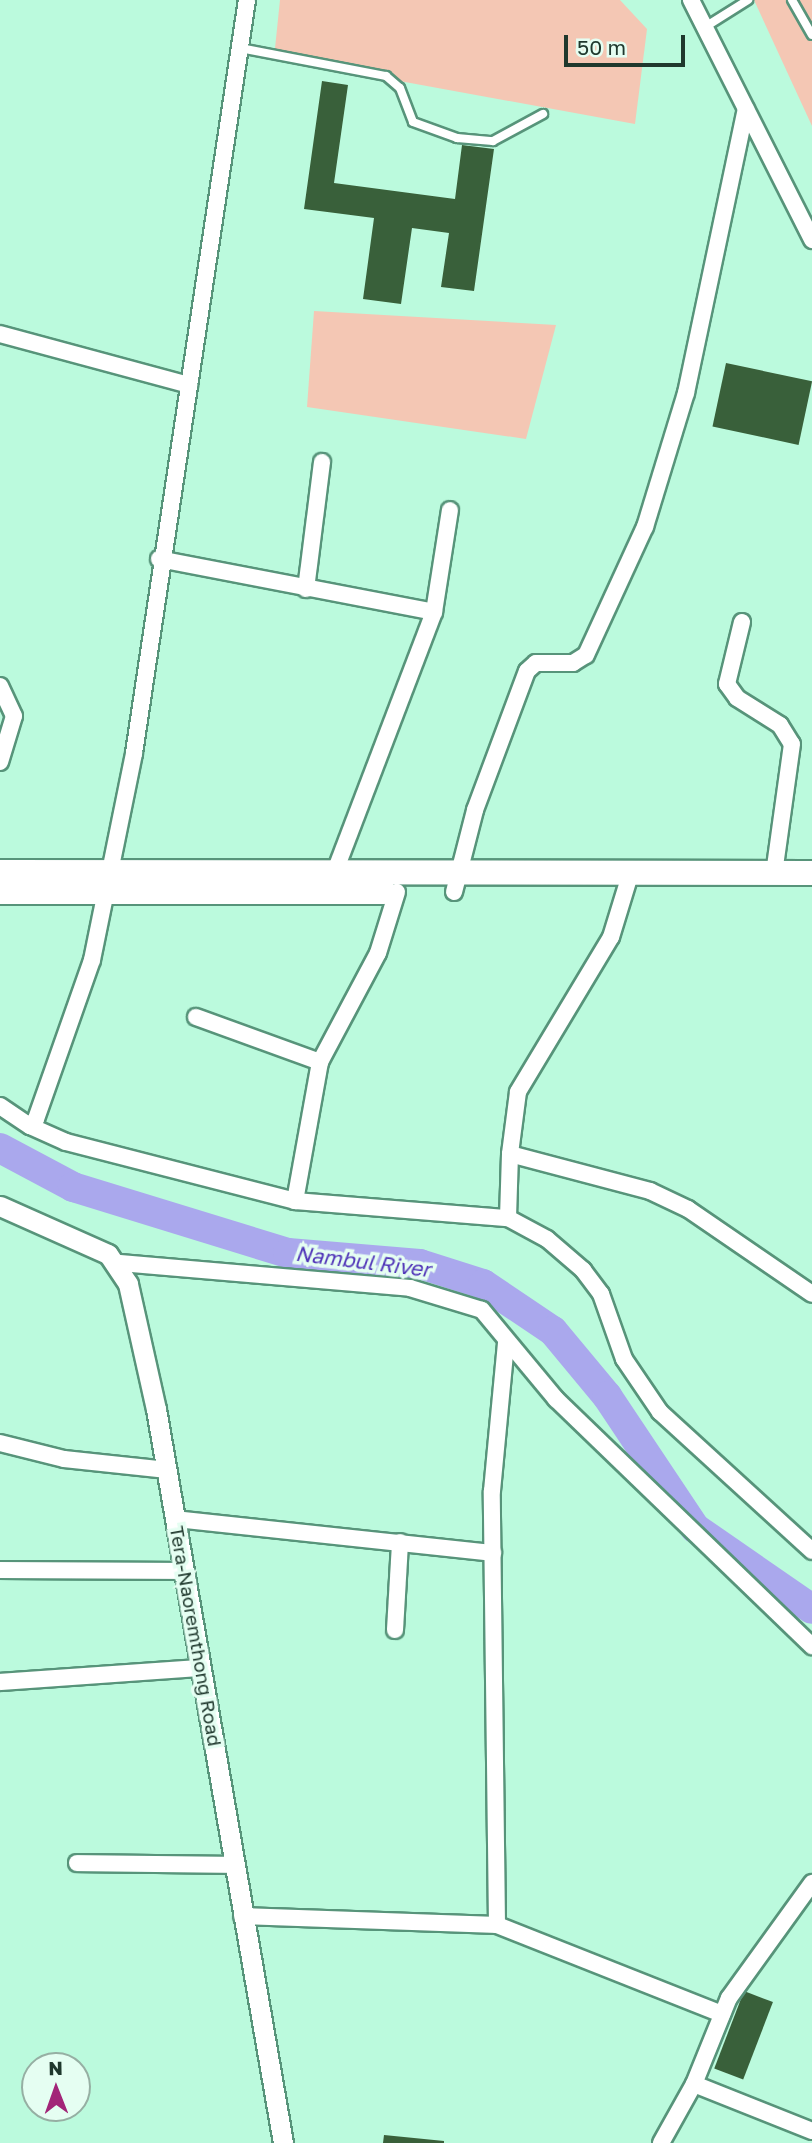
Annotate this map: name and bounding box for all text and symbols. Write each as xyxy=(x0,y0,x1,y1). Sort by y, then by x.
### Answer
scale bar xyxy=(567,21,688,65)
text: 50 m xyxy=(577,34,626,60)
water label: Nambul River xyxy=(294,1240,432,1282)
street label: Tera-Naoremthong Road xyxy=(165,1524,227,1748)
north arrow xyxy=(21,2052,91,2122)
text: N xyxy=(48,2056,63,2079)

